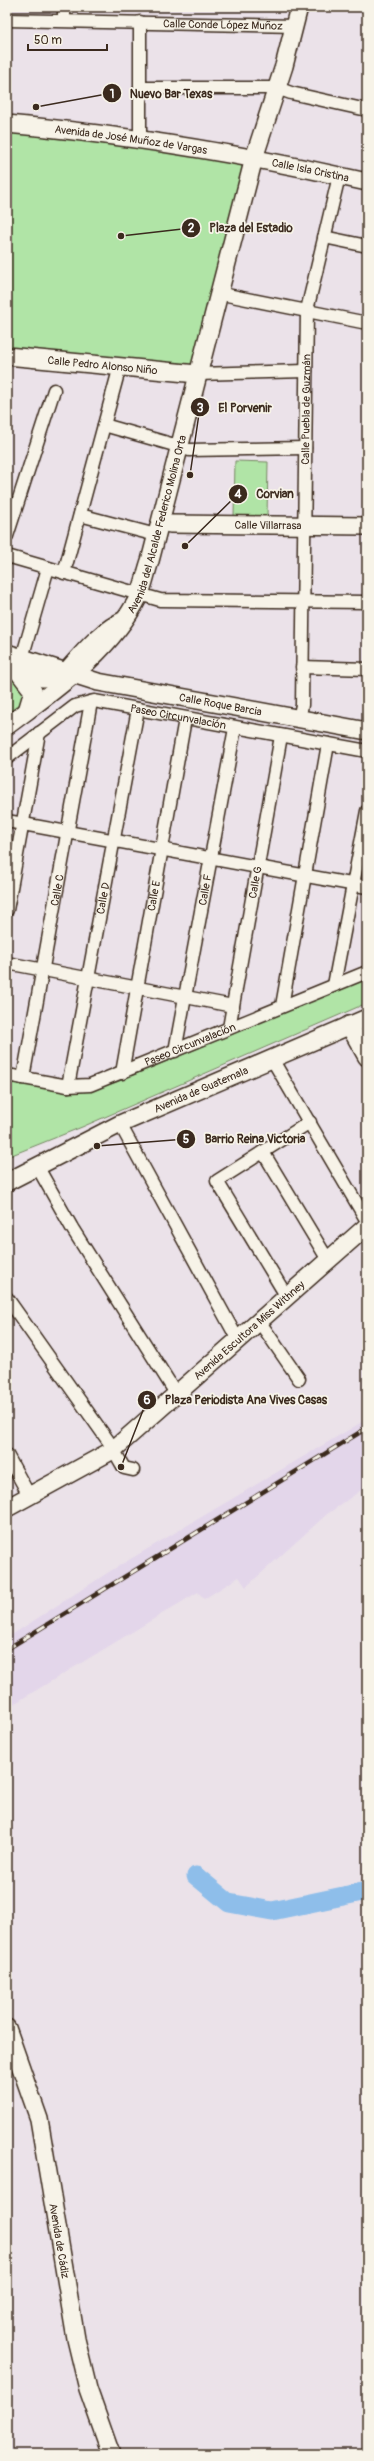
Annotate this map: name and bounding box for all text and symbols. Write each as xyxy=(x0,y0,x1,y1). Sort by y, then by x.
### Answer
street label: Calle Conde López Muñoz xyxy=(163,17,283,32)
scale bar xyxy=(28,26,107,52)
text: 50 m xyxy=(34,33,62,48)
callout: Nuevo Bar Texas xyxy=(102,81,220,105)
text: 1 xyxy=(110,87,114,102)
text: Nuevo Bar Texas xyxy=(130,87,213,102)
street label: Avenida de José Muñoz de Vargas xyxy=(54,122,208,157)
street label: Calle Isla Cristina xyxy=(271,156,350,184)
callout: Plaza del Estadio xyxy=(181,216,301,240)
text: 2 xyxy=(188,221,195,236)
text: Plaza del Estadio xyxy=(209,221,293,236)
street label: Calle Pedro Alonso Niño xyxy=(47,353,158,377)
street label: Calle Puebla de Guzmán xyxy=(299,354,313,465)
callout: El Porvenir xyxy=(190,395,280,419)
text: 3 xyxy=(197,401,204,416)
text: El Porvenir xyxy=(218,401,272,416)
street label: Avenida del Alcalde Federico Molina Orta xyxy=(124,434,189,616)
callout: Corvian xyxy=(228,482,302,506)
text: 4 xyxy=(234,487,242,502)
text: Corvian xyxy=(256,487,294,502)
street label: Calle Villarrasa xyxy=(234,518,302,532)
street label: Calle Roque Barcia xyxy=(178,690,263,718)
street label: Paseo Circunvalación xyxy=(129,701,227,732)
street label: Calle G xyxy=(246,865,264,899)
street label: Calle C xyxy=(48,873,66,907)
street label: Calle F xyxy=(196,873,214,906)
street label: Calle E xyxy=(144,879,163,912)
street label: Calle D xyxy=(94,881,112,915)
street label: Paseo Circunvalación xyxy=(143,1020,237,1069)
street label: Avenida de Guatemala xyxy=(152,1063,250,1115)
callout: Barrio Reina Victoria xyxy=(176,1127,313,1151)
text: 5 xyxy=(183,1132,190,1147)
text: Barrio Reina Victoria xyxy=(205,1132,306,1147)
street label: Avenida Escultora Miss Withney xyxy=(191,1278,307,1382)
callout: Plaza Periodista Ana Vives Casas xyxy=(137,1388,335,1412)
text: 6 xyxy=(144,1393,151,1408)
text: Plaza Periodista Ana Vives Casas xyxy=(165,1393,328,1408)
street label: Avenida de Cádiz xyxy=(47,2202,72,2280)

